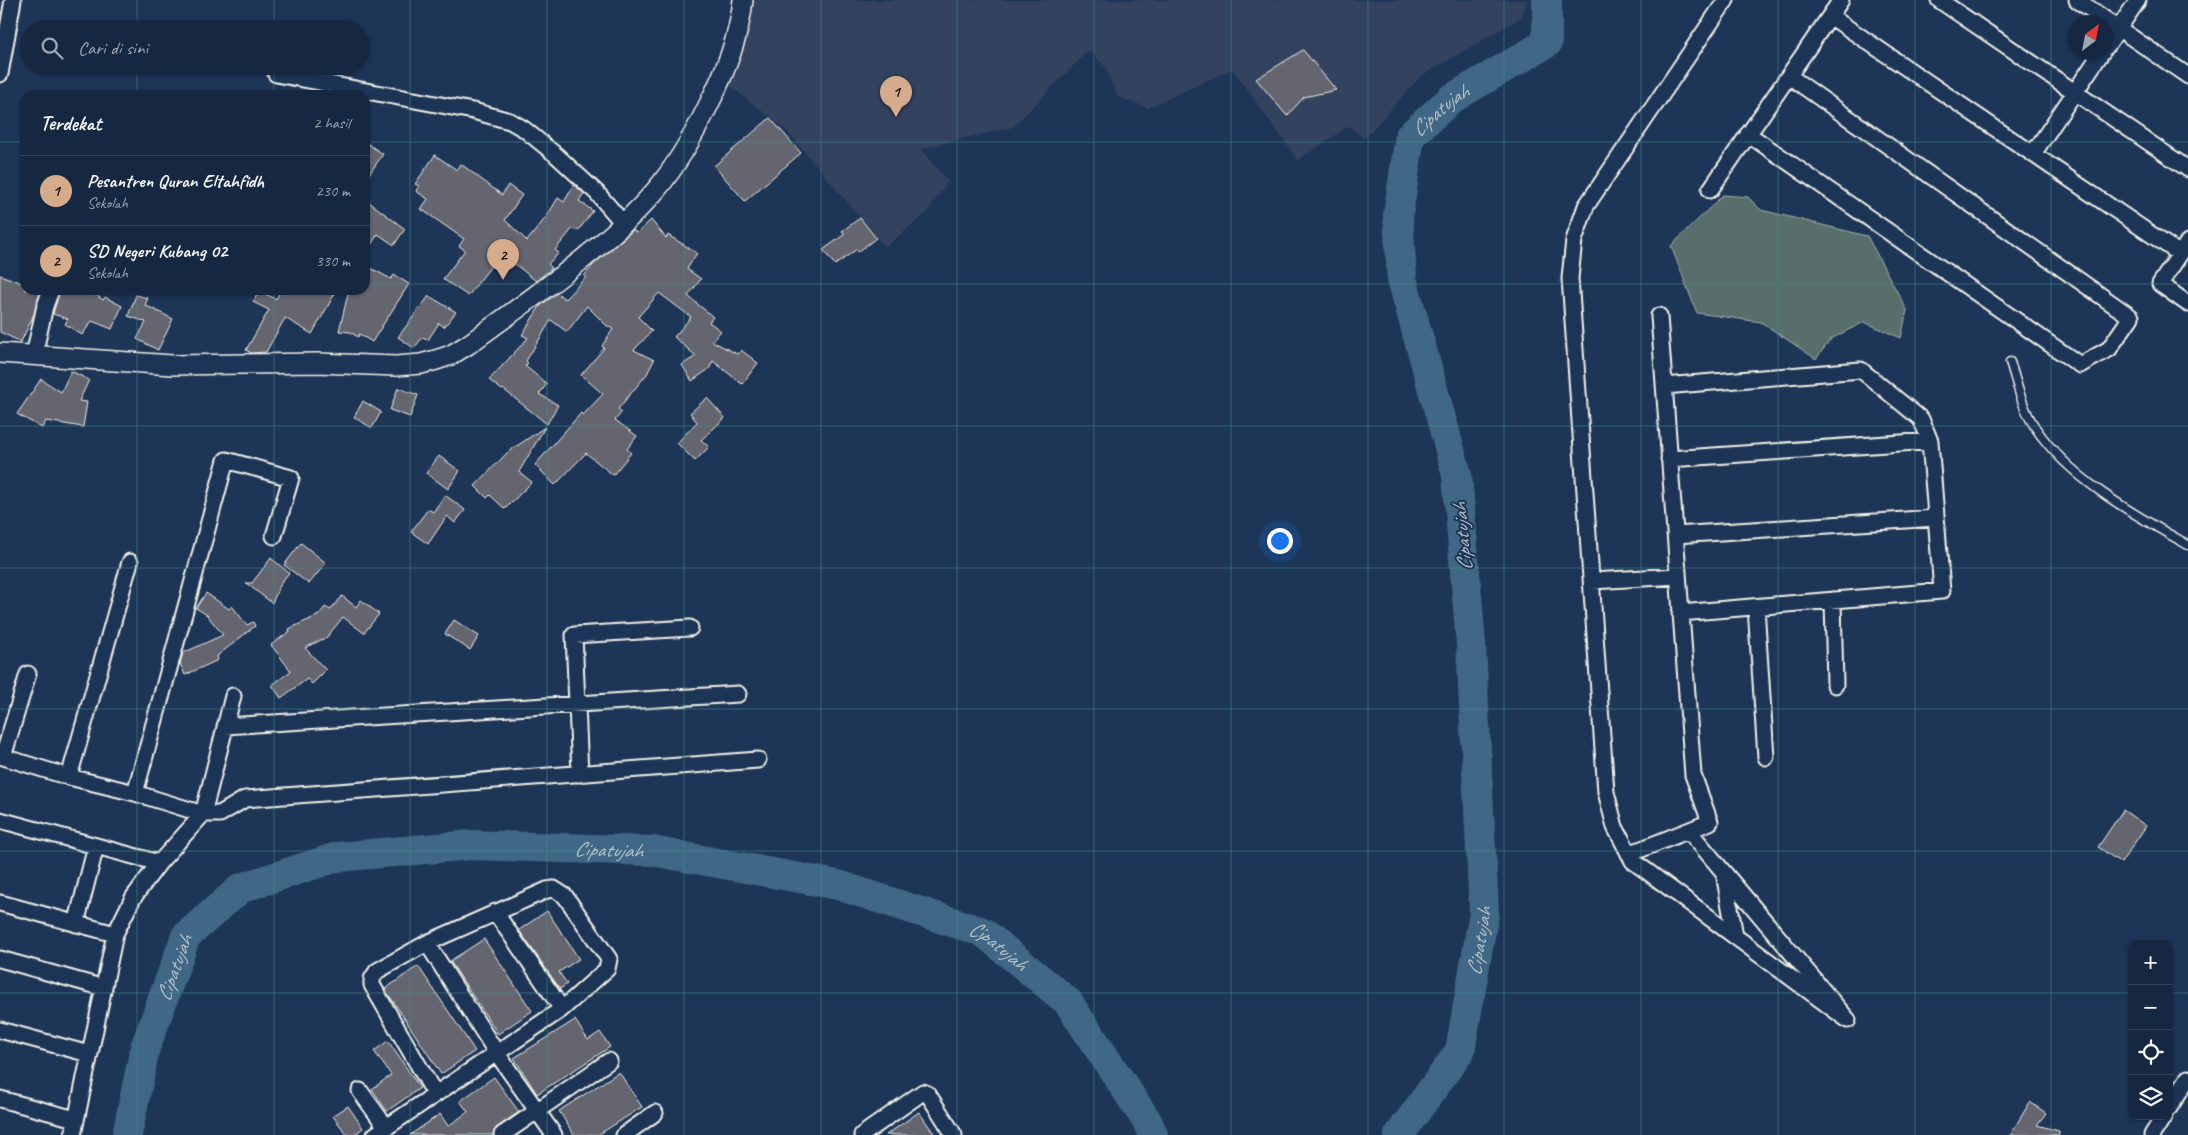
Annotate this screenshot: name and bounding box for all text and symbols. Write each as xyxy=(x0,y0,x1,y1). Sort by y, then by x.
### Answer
north arrow xyxy=(2068,15,2113,60)
search box xyxy=(20,20,370,75)
icon: search xyxy=(38,34,66,62)
text: Cari di sini xyxy=(78,36,148,60)
pin: 1 xyxy=(880,76,912,117)
water label: Cipatujah xyxy=(1405,77,1475,142)
text: Terdekat xyxy=(40,110,101,136)
text: 2 hasil xyxy=(313,113,350,133)
text: Pesantren Quran Eltahfidh xyxy=(87,169,264,193)
text: 1 xyxy=(52,181,60,201)
text: 230 m xyxy=(316,181,350,201)
text: Sekolah xyxy=(87,193,128,213)
text: SD Negeri Kubang 02 xyxy=(87,239,227,263)
pin: 2 xyxy=(487,239,519,280)
text: 2 xyxy=(52,251,60,271)
text: 330 m xyxy=(316,251,350,271)
text: Sekolah xyxy=(87,263,128,283)
water label: Cipatujah xyxy=(1446,500,1478,572)
your location xyxy=(1267,528,1293,554)
water label: Cipatujah xyxy=(574,835,645,864)
water label: Cipatujah xyxy=(1460,905,1497,977)
water label: Cipatujah xyxy=(965,915,1035,978)
water label: Cipatujah xyxy=(150,929,199,1005)
map controls xyxy=(2128,940,2173,1120)
button: + xyxy=(2128,940,2173,985)
button: − xyxy=(2128,985,2173,1030)
button: locate xyxy=(2128,1030,2173,1075)
button: layers xyxy=(2128,1075,2173,1120)

